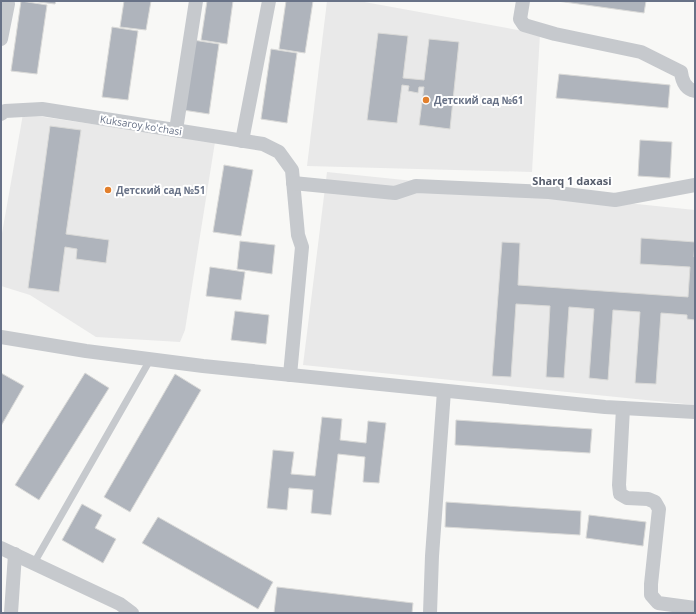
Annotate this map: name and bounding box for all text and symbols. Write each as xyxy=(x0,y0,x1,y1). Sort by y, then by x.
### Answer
place label: Детский сад №61 xyxy=(434,93,524,107)
marker: Детский сад №61 xyxy=(421,95,431,105)
street label: Kuksaroy ko'chasi xyxy=(99,112,183,138)
district label: Sharq 1 daxasi xyxy=(532,173,612,188)
place label: Детский сад №51 xyxy=(116,183,206,197)
marker: Детский сад №51 xyxy=(103,185,113,195)

